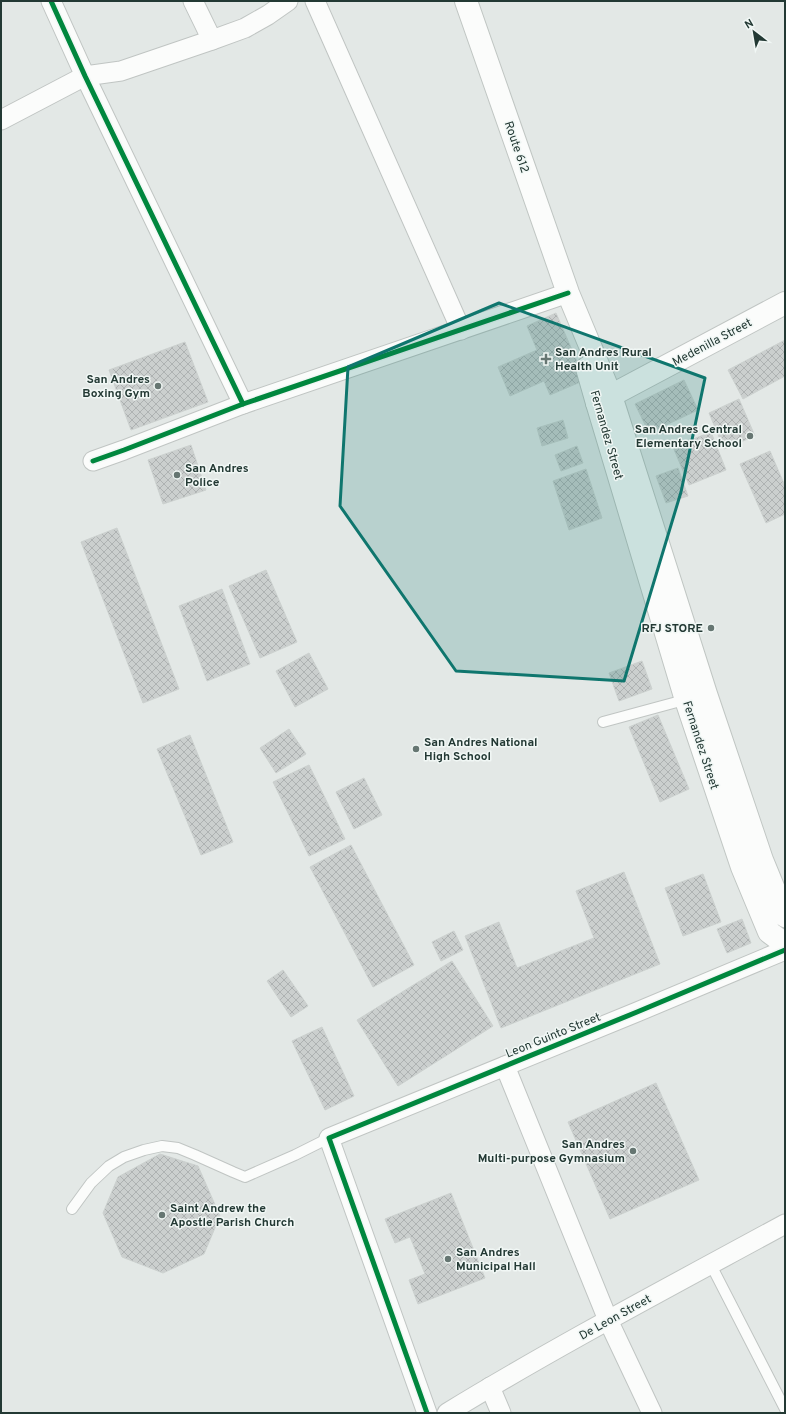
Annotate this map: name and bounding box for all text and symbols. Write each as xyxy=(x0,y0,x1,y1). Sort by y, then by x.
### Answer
north arrow xyxy=(734,12,774,52)
text: N xyxy=(742,16,756,32)
street label: Route 612 xyxy=(500,119,532,175)
street label: Medenilla Street xyxy=(670,315,755,371)
place label: San Andres Rural Health Unit xyxy=(555,345,652,375)
marker: San Andres Rural Health Unit xyxy=(540,353,552,365)
place label: San Andres Boxing Gym xyxy=(82,372,150,402)
marker: San Andres Boxing Gym xyxy=(153,381,163,391)
street label: Fernandez Street xyxy=(586,389,626,482)
place label: San Andres Central Elementary School xyxy=(635,422,742,452)
marker: San Andres Central Elementary School xyxy=(745,431,755,441)
place label: San Andres Police xyxy=(185,461,249,491)
marker: San Andres Police xyxy=(172,470,182,480)
place label: RFJ STORE xyxy=(642,621,703,637)
marker: RFJ STORE xyxy=(706,623,716,633)
street label: Fernandez Street xyxy=(678,699,722,792)
place label: San Andres National High School xyxy=(424,735,538,765)
marker: San Andres National High School xyxy=(411,744,421,754)
street label: Leon Guinto Street xyxy=(503,1010,603,1062)
place label: San Andres Multi-purpose Gymnasium xyxy=(478,1137,625,1167)
marker: San Andres Multi-purpose Gymnasium xyxy=(628,1146,638,1156)
place label: Saint Andrew the Apostle Parish Church xyxy=(170,1201,294,1231)
marker: Saint Andrew the Apostle Parish Church xyxy=(157,1210,167,1220)
place label: San Andres Municipal Hall xyxy=(456,1245,536,1275)
marker: San Andres Municipal Hall xyxy=(443,1254,453,1264)
street label: De Leon Street xyxy=(577,1291,654,1344)

